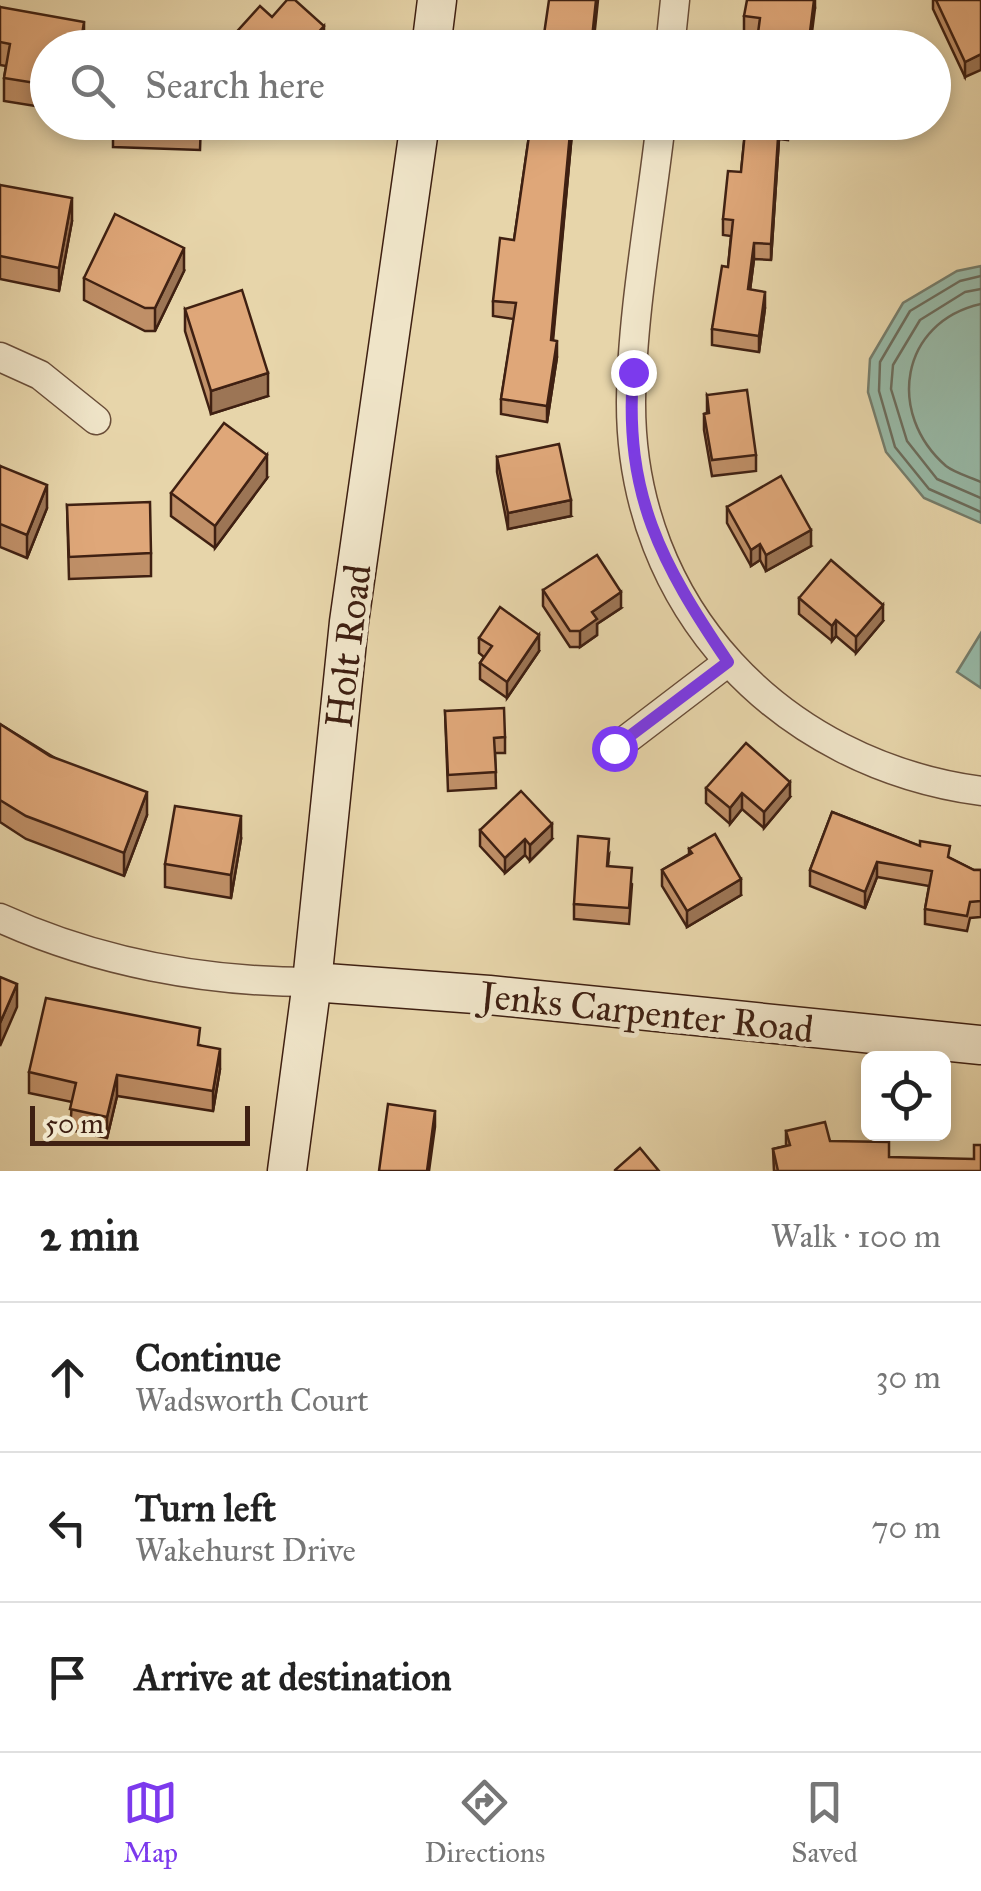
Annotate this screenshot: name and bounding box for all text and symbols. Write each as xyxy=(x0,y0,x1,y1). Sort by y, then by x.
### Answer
search box xyxy=(30,30,951,140)
icon: search xyxy=(65,58,120,113)
text: Search here xyxy=(145,62,325,108)
route end xyxy=(611,350,657,396)
street label: Holt Road xyxy=(315,562,381,730)
route start xyxy=(592,726,638,772)
street label: Jenks Carpenter Road xyxy=(474,971,816,1053)
map controls xyxy=(861,1051,951,1141)
button: locate xyxy=(861,1051,951,1141)
scale bar xyxy=(30,1101,250,1146)
text: 50 m xyxy=(45,1106,104,1141)
text: 2 min xyxy=(40,1210,139,1262)
text: Walk · 100 m xyxy=(771,1217,941,1256)
text: Continue xyxy=(135,1335,281,1381)
icon: ahead xyxy=(40,1350,95,1405)
text: 30 m xyxy=(876,1358,941,1397)
text: Wadsworth Court xyxy=(135,1381,369,1420)
text: Turn left xyxy=(135,1485,276,1531)
icon: left xyxy=(40,1500,95,1555)
text: 70 m xyxy=(872,1508,941,1547)
text: Wakehurst Drive xyxy=(135,1531,356,1570)
icon: arrive xyxy=(40,1650,95,1705)
text: Arrive at destination xyxy=(135,1654,452,1700)
tab: Map xyxy=(123,1775,178,1870)
tab: Directions xyxy=(424,1775,545,1870)
tab: Saved xyxy=(791,1775,858,1870)

